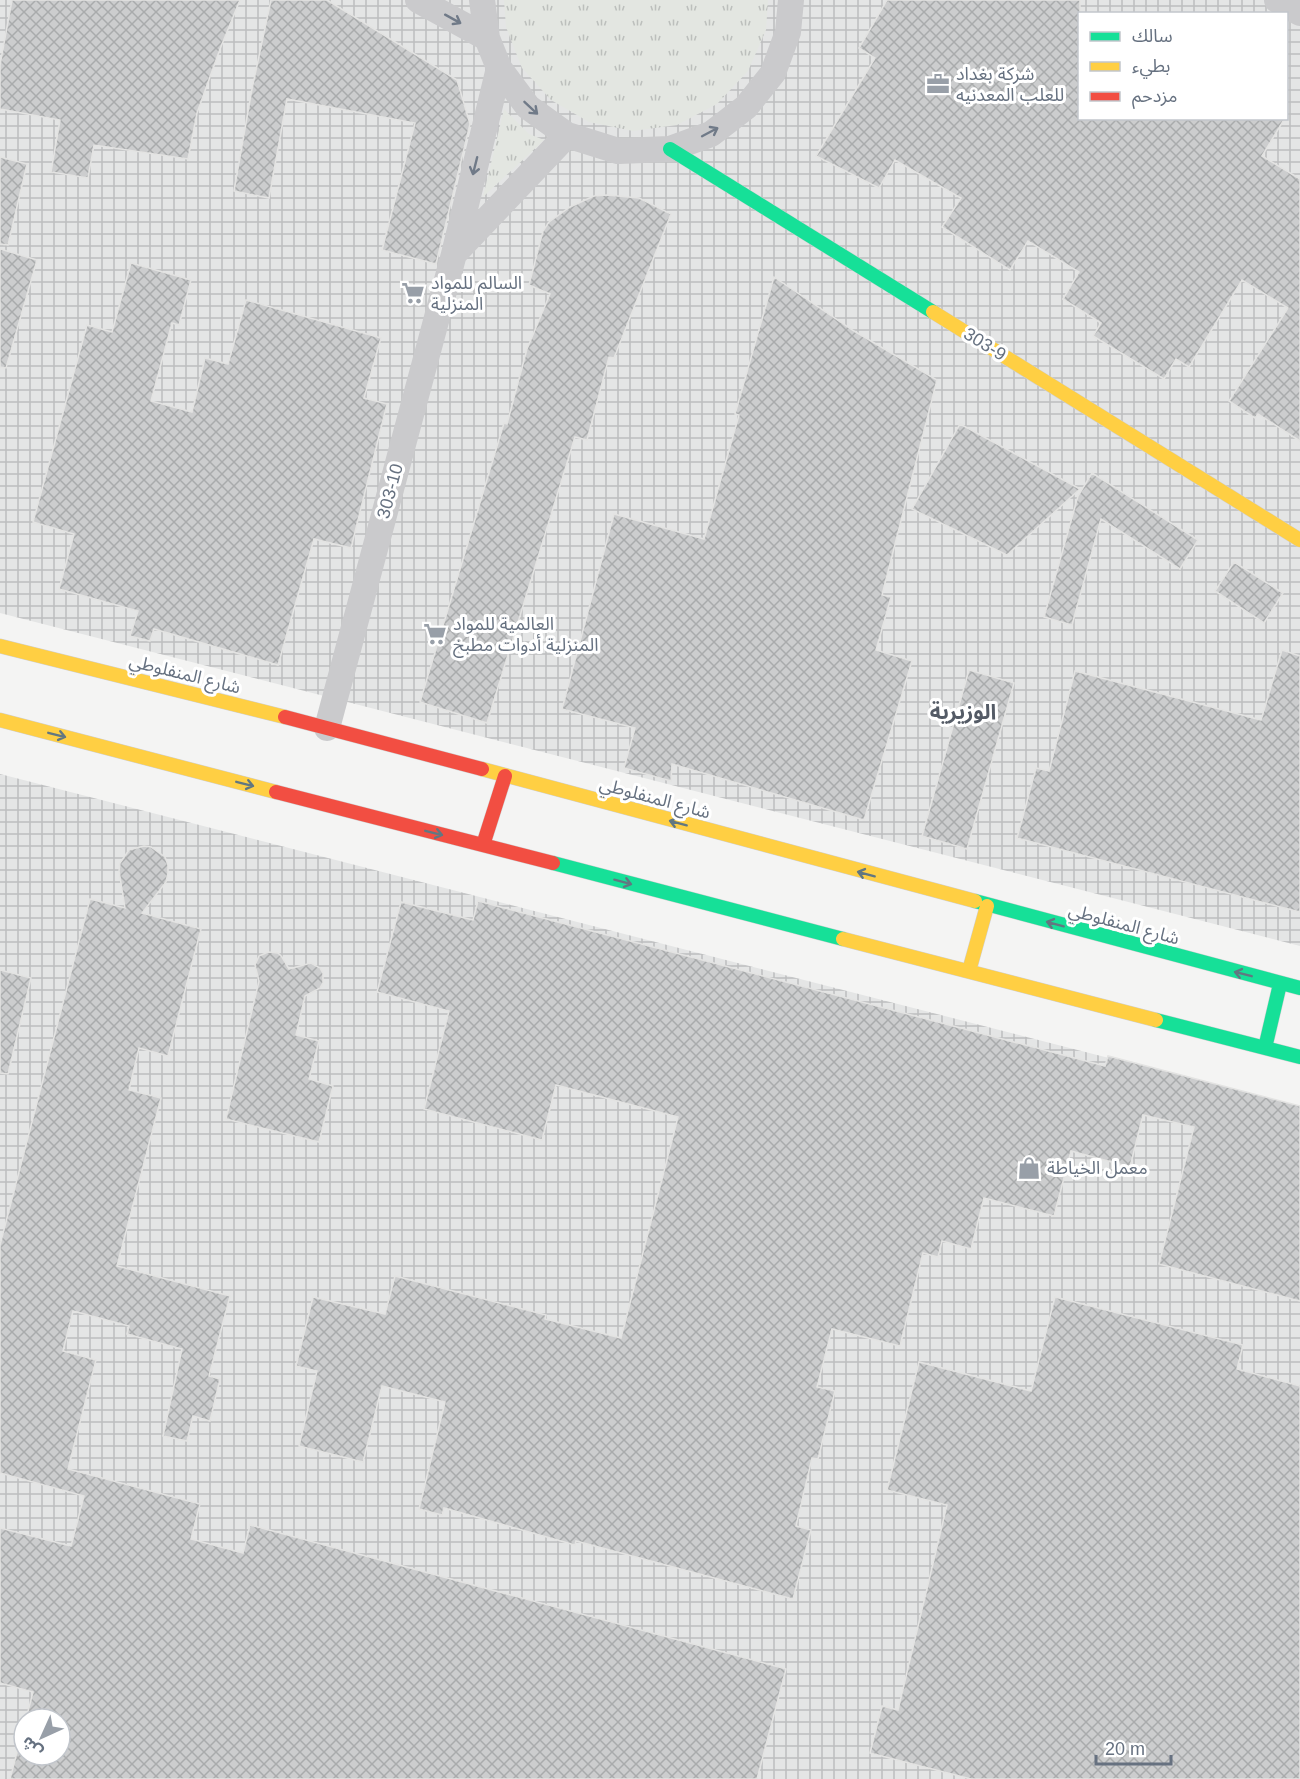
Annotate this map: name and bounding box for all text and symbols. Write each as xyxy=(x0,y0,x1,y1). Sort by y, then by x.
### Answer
legend xyxy=(1078,12,1288,120)
one-way arrow xyxy=(443,14,461,25)
text: سالك xyxy=(1132,26,1173,46)
text: بطيء xyxy=(1132,56,1170,79)
place label: شركة بغداد للعلب المعدنيه xyxy=(956,64,1064,105)
office icon: شركة بغداد للعلب المعدنيه xyxy=(925,71,951,97)
text: مزدحم xyxy=(1132,86,1177,109)
one-way arrow xyxy=(523,101,538,115)
one-way arrow xyxy=(701,126,719,137)
one-way arrow xyxy=(469,156,481,175)
place label: السالم للمواد المنزلية xyxy=(431,273,522,315)
supermarket icon: السالم للمواد المنزلية xyxy=(400,280,426,306)
street label: 303-9 xyxy=(960,323,1010,365)
street label: 303-10 xyxy=(373,461,407,521)
place label: العالمية للمواد المنزلية أدوات مطبخ xyxy=(453,614,598,658)
supermarket icon: العالمية للمواد المنزلية أدوات مطبخ xyxy=(422,621,448,647)
street label: شارع المنفلوطي xyxy=(126,651,243,701)
district label: الوزيرية xyxy=(930,700,996,724)
one-way arrow xyxy=(47,730,66,741)
street label: شارع المنفلوطي xyxy=(596,774,713,826)
one-way arrow xyxy=(236,779,255,790)
one-way arrow xyxy=(669,817,688,828)
one-way arrow xyxy=(424,827,443,839)
one-way arrow xyxy=(857,867,876,879)
one-way arrow xyxy=(613,876,632,888)
street label: شارع المنفلوطي xyxy=(1065,900,1182,952)
one-way arrow xyxy=(1046,918,1065,929)
one-way arrow xyxy=(1234,968,1253,980)
shop icon: معمل الخياطة xyxy=(1016,1155,1042,1181)
place label: معمل الخياطة xyxy=(1047,1158,1148,1179)
north arrow xyxy=(12,1707,72,1767)
scale bar xyxy=(1096,1728,1171,1766)
text: ش xyxy=(18,1733,46,1761)
text: 20 m xyxy=(1105,1739,1145,1759)

